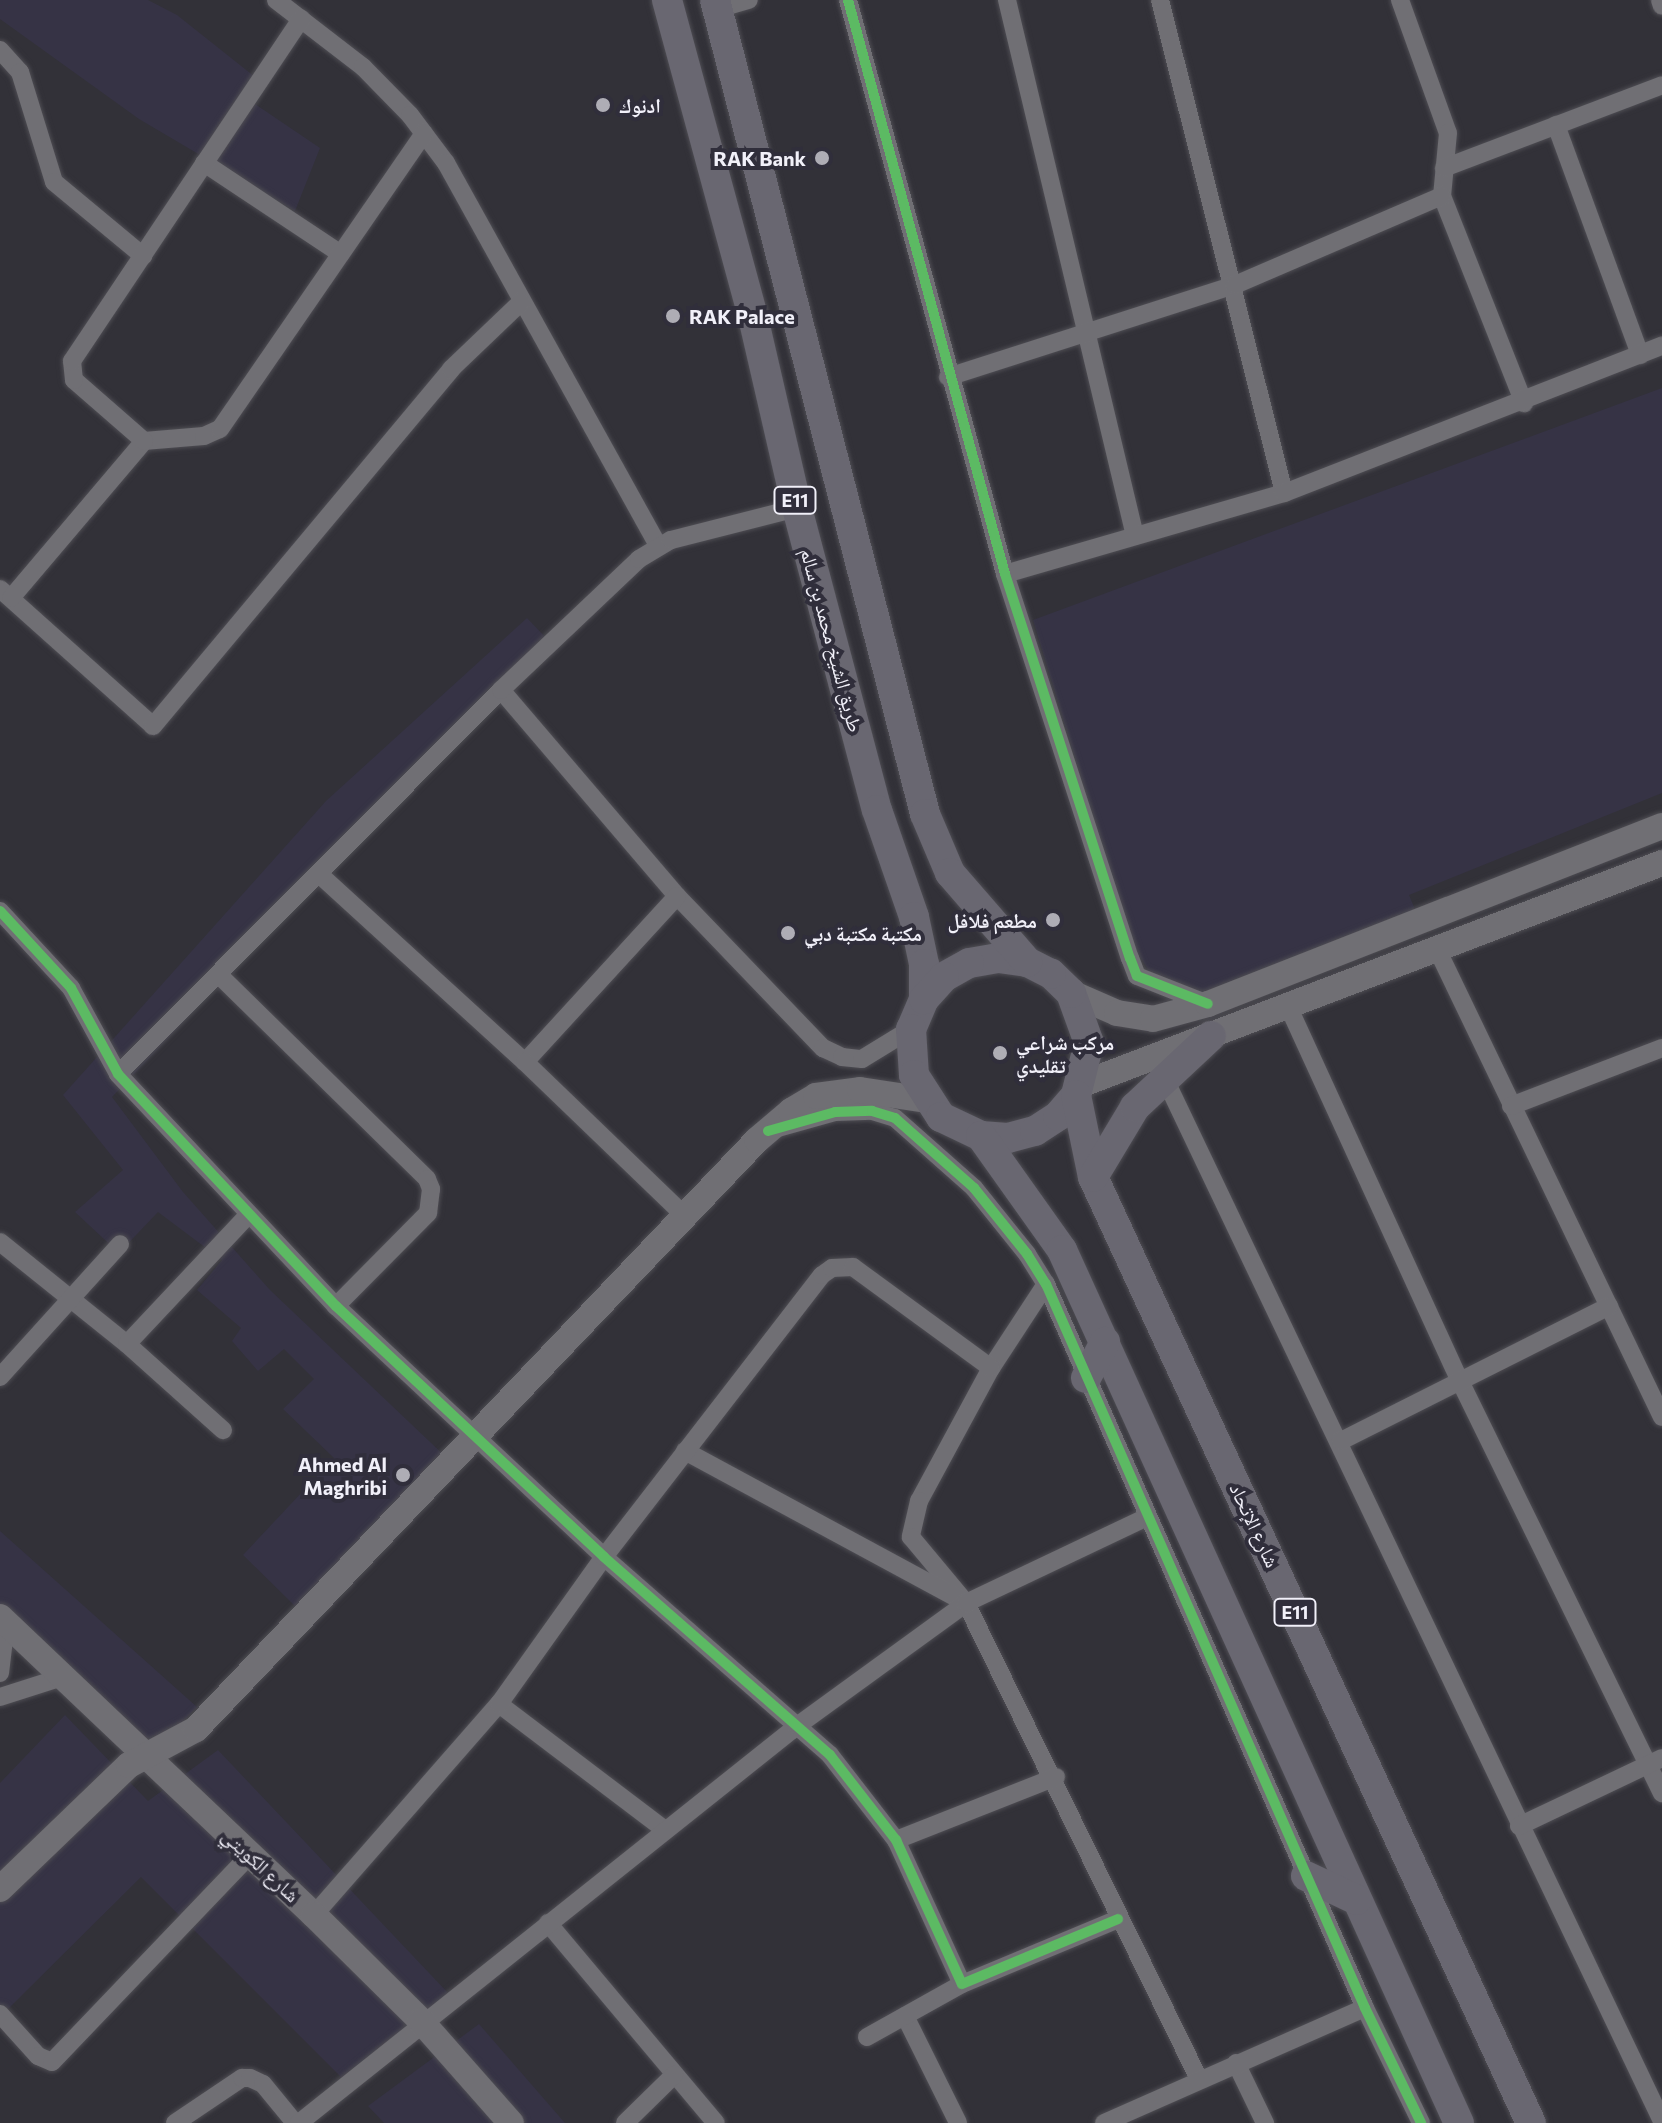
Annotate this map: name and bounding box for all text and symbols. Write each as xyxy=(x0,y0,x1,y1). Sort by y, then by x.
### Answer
place label: ادنوك xyxy=(619,93,661,117)
marker: ادنوك xyxy=(594,96,612,114)
place label: RAK Bank xyxy=(713,146,806,170)
marker: RAK Bank xyxy=(813,149,831,167)
place label: RAK Palace xyxy=(689,304,795,328)
marker: RAK Palace xyxy=(664,307,682,325)
road number: E11 xyxy=(773,486,817,514)
street label: طريق الشيخ محمد بن سالم xyxy=(796,545,868,735)
place label: مطعم فلافل xyxy=(948,908,1037,932)
marker: مطعم فلافل xyxy=(1044,911,1062,929)
place label: مكتبة مكتبة دبي xyxy=(804,921,922,945)
marker: مكتبة مكتبة دبي xyxy=(779,924,797,942)
place label: مركب شراعي تقليدي xyxy=(1016,1030,1114,1077)
marker: مركب شراعي تقليدي xyxy=(991,1044,1009,1062)
place label: Ahmed Al Maghribi xyxy=(298,1452,387,1499)
marker: Ahmed Al Maghribi xyxy=(394,1466,412,1484)
street label: شارع الإتحاد xyxy=(1225,1479,1285,1571)
road number: E11 xyxy=(1273,1598,1317,1626)
street label: شارع الكويتي xyxy=(217,1823,305,1907)

